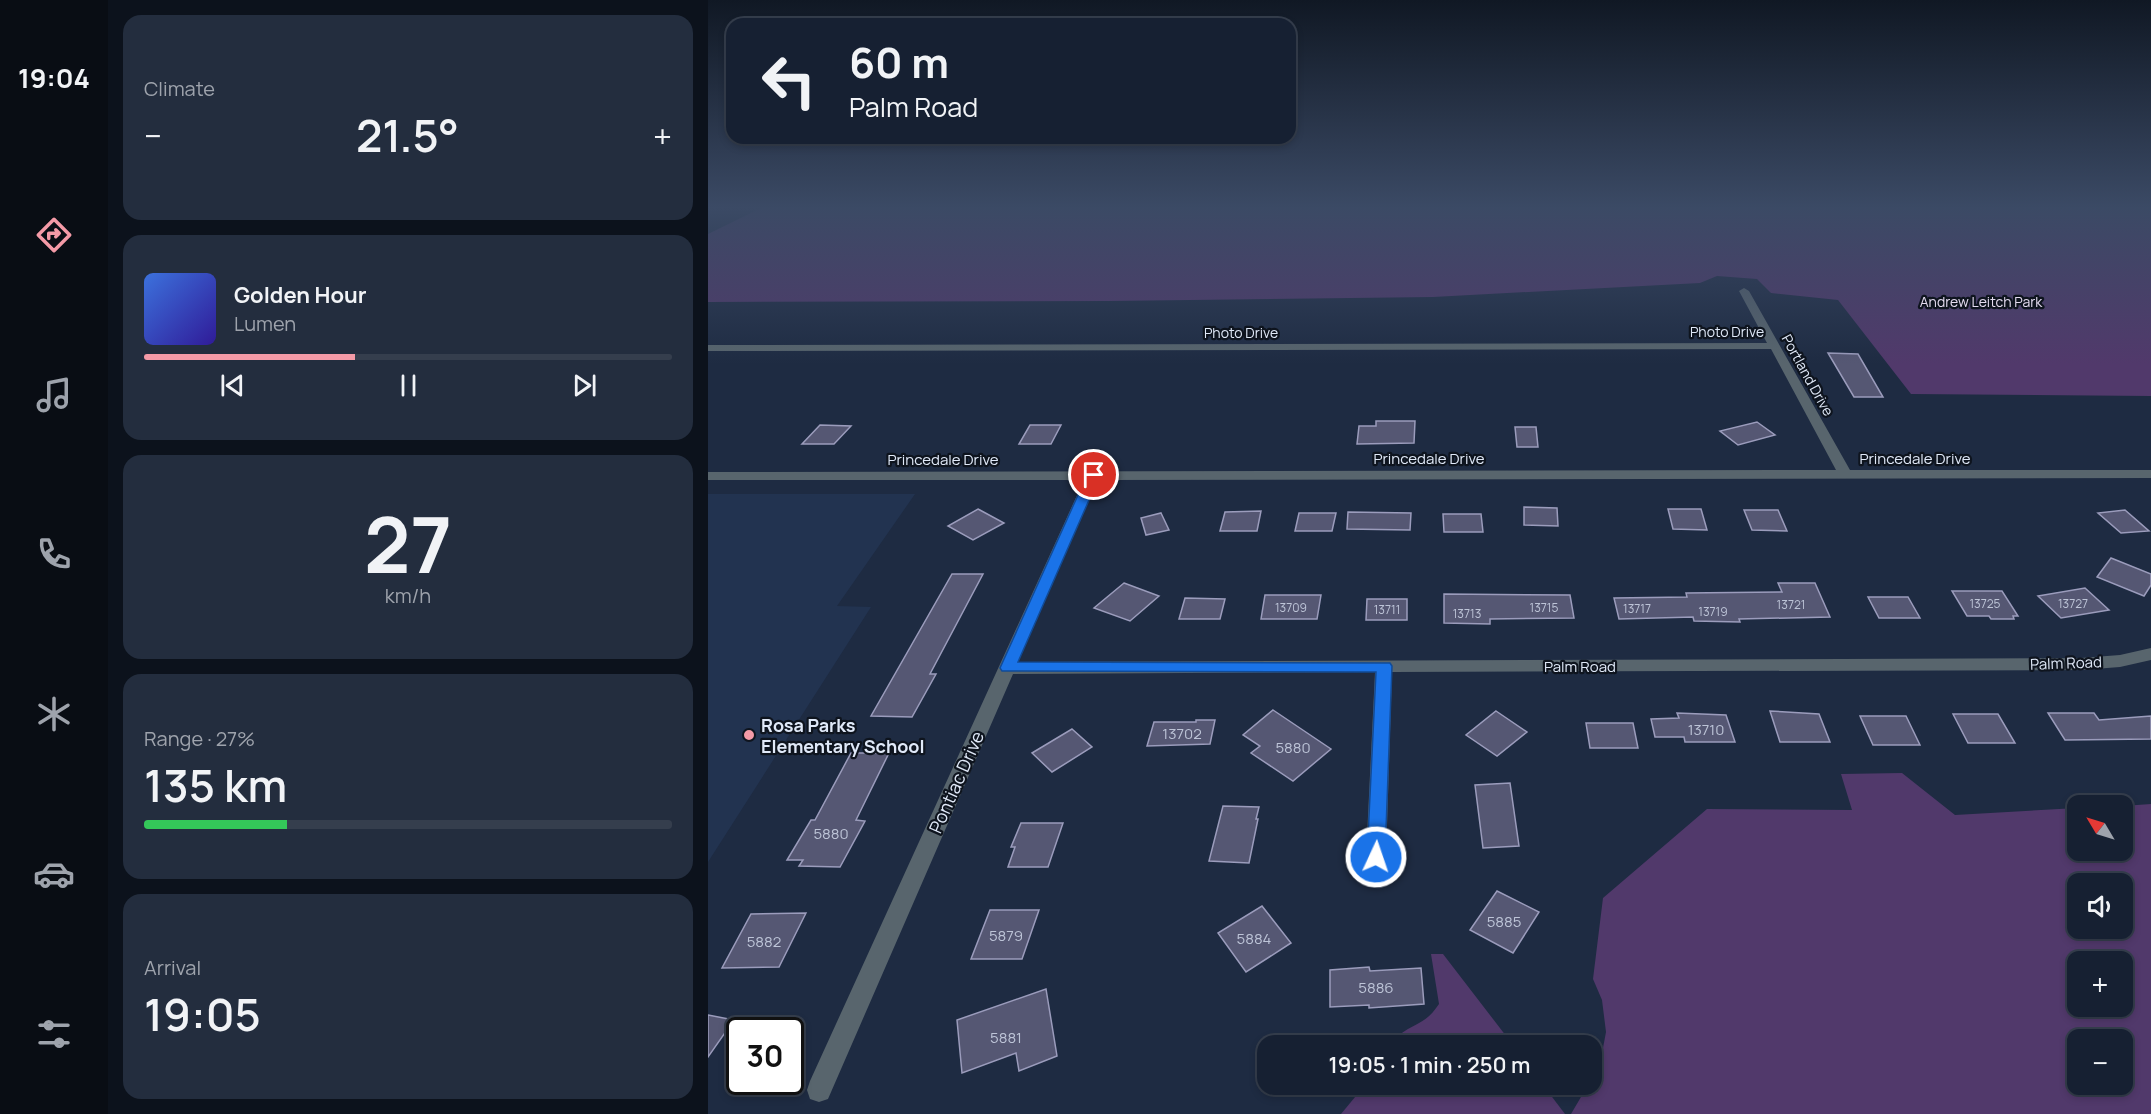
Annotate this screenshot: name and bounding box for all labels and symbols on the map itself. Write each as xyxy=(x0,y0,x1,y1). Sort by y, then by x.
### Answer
park label: Andrew Leitch Park xyxy=(1920,292,2043,311)
street label: Photo Drive xyxy=(1690,322,1764,341)
street label: Photo Drive xyxy=(1204,323,1278,342)
street label: Portland Drive xyxy=(1778,331,1838,419)
street label: Princedale Drive xyxy=(1373,448,1485,469)
street label: Princedale Drive xyxy=(1859,448,1971,469)
street label: Princedale Drive xyxy=(887,449,999,470)
pin xyxy=(1068,449,1119,500)
house number: 13725 xyxy=(1969,595,2001,612)
house number: 13727 xyxy=(2058,595,2088,612)
house number: 13721 xyxy=(1777,596,1805,613)
house number: 13709 xyxy=(1275,599,1307,616)
house number: 13715 xyxy=(1530,599,1559,616)
house number: 13717 xyxy=(1623,600,1651,617)
house number: 13711 xyxy=(1374,601,1400,618)
house number: 13719 xyxy=(1698,603,1728,620)
house number: 13713 xyxy=(1453,605,1481,622)
street label: Palm Road xyxy=(2030,651,2102,675)
street label: Palm Road xyxy=(1544,656,1616,677)
place label: Rosa Parks Elementary School xyxy=(761,713,924,758)
house number: 13710 xyxy=(1688,719,1724,740)
house number: 13702 xyxy=(1162,723,1202,744)
street label: Pontiac Drive xyxy=(923,727,989,837)
marker: Rosa Parks Elementary School xyxy=(742,728,756,742)
house number: 5880 xyxy=(1275,737,1311,758)
north arrow xyxy=(2067,795,2133,861)
house number: 5880 xyxy=(813,823,849,844)
position arrow xyxy=(1344,825,1408,889)
house number: 5885 xyxy=(1487,911,1521,932)
house number: 5879 xyxy=(989,925,1023,946)
house number: 5884 xyxy=(1237,928,1272,949)
house number: 5882 xyxy=(747,931,781,952)
house number: 5886 xyxy=(1358,977,1394,998)
speed limit sign: 30 xyxy=(726,1017,804,1095)
house number: 5881 xyxy=(990,1027,1022,1048)

